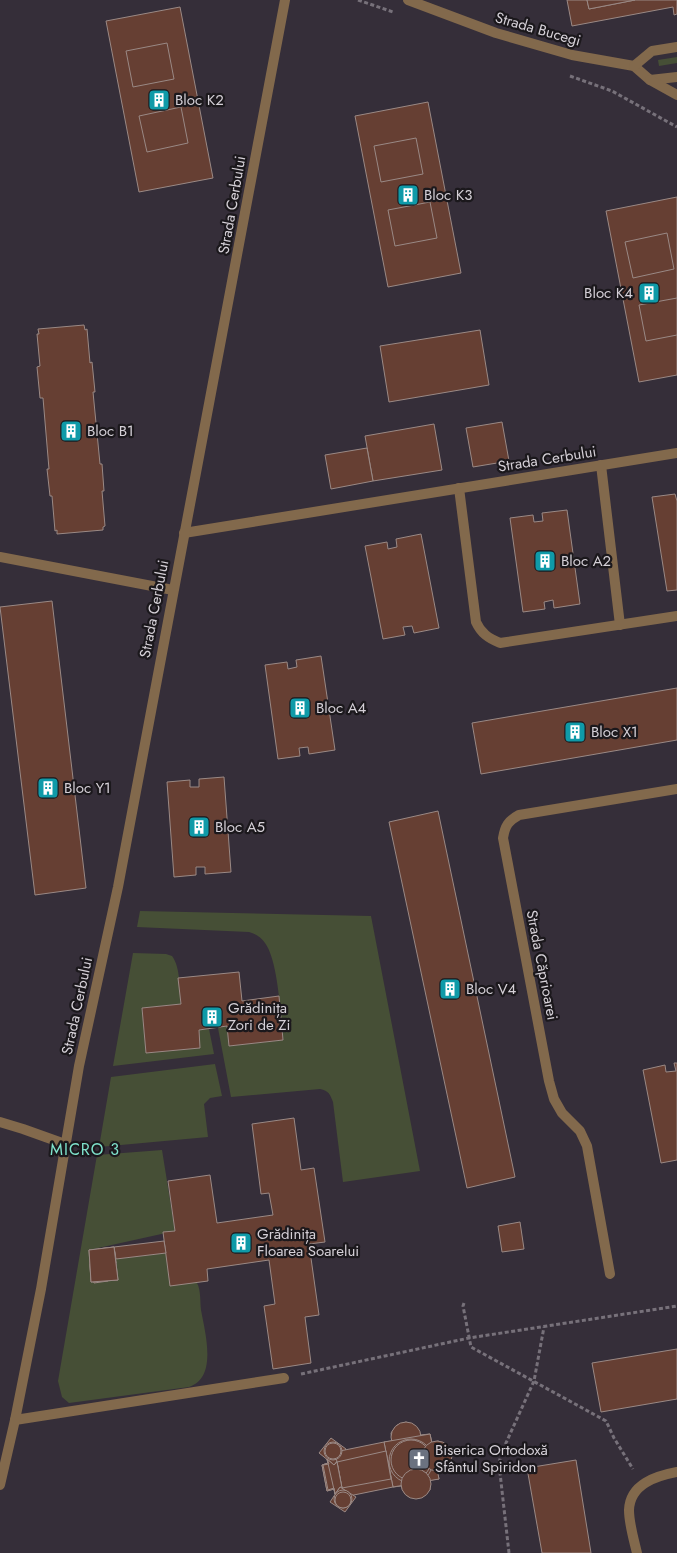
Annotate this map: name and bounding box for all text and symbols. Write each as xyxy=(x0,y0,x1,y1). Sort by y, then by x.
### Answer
street label: Strada Bucegi xyxy=(493,6,583,52)
building icon: Bloc K2 xyxy=(147,88,171,112)
place label: Bloc K2 xyxy=(175,89,224,111)
street label: Strada Cerbului xyxy=(213,154,251,256)
building icon: Bloc K3 xyxy=(396,183,420,207)
place label: Bloc K3 xyxy=(424,184,472,206)
building icon: Bloc K4 xyxy=(637,281,661,305)
place label: Bloc K4 xyxy=(584,282,633,304)
building icon: Bloc B1 xyxy=(59,419,83,443)
place label: Bloc B1 xyxy=(87,420,134,442)
street label: Strada Cerbului xyxy=(496,440,598,478)
building icon: Bloc A2 xyxy=(533,549,557,573)
place label: Bloc A2 xyxy=(561,550,611,572)
street label: Strada Cerbului xyxy=(134,558,174,660)
building icon: Bloc A4 xyxy=(288,696,312,720)
place label: Bloc A4 xyxy=(316,697,367,719)
building icon: Bloc X1 xyxy=(563,720,587,744)
place label: Bloc X1 xyxy=(591,721,638,743)
building icon: Bloc Y1 xyxy=(36,776,60,800)
place label: Bloc Y1 xyxy=(64,777,111,799)
building icon: Bloc A5 xyxy=(187,815,211,839)
place label: Bloc A5 xyxy=(215,816,265,838)
street label: Strada Căprioarei xyxy=(521,908,563,1022)
street label: Strada Cerbului xyxy=(56,955,98,1057)
building icon: Bloc V4 xyxy=(438,977,462,1001)
place label: Bloc V4 xyxy=(466,978,517,1000)
place label: Grădinița Zori de Zi xyxy=(228,997,290,1036)
building icon: Grădinița Zori de Zi xyxy=(200,1005,224,1029)
district label: MICRO 3 xyxy=(50,1138,120,1161)
place label: Grădinița Floarea Soarelui xyxy=(257,1223,359,1262)
building icon: Grădinița Floarea Soarelui xyxy=(229,1231,253,1255)
place label: Biserica Ortodoxă Sfântul Spiridon xyxy=(435,1439,548,1478)
church icon: Biserica Ortodoxă Sfântul Spiridon xyxy=(407,1447,431,1471)

